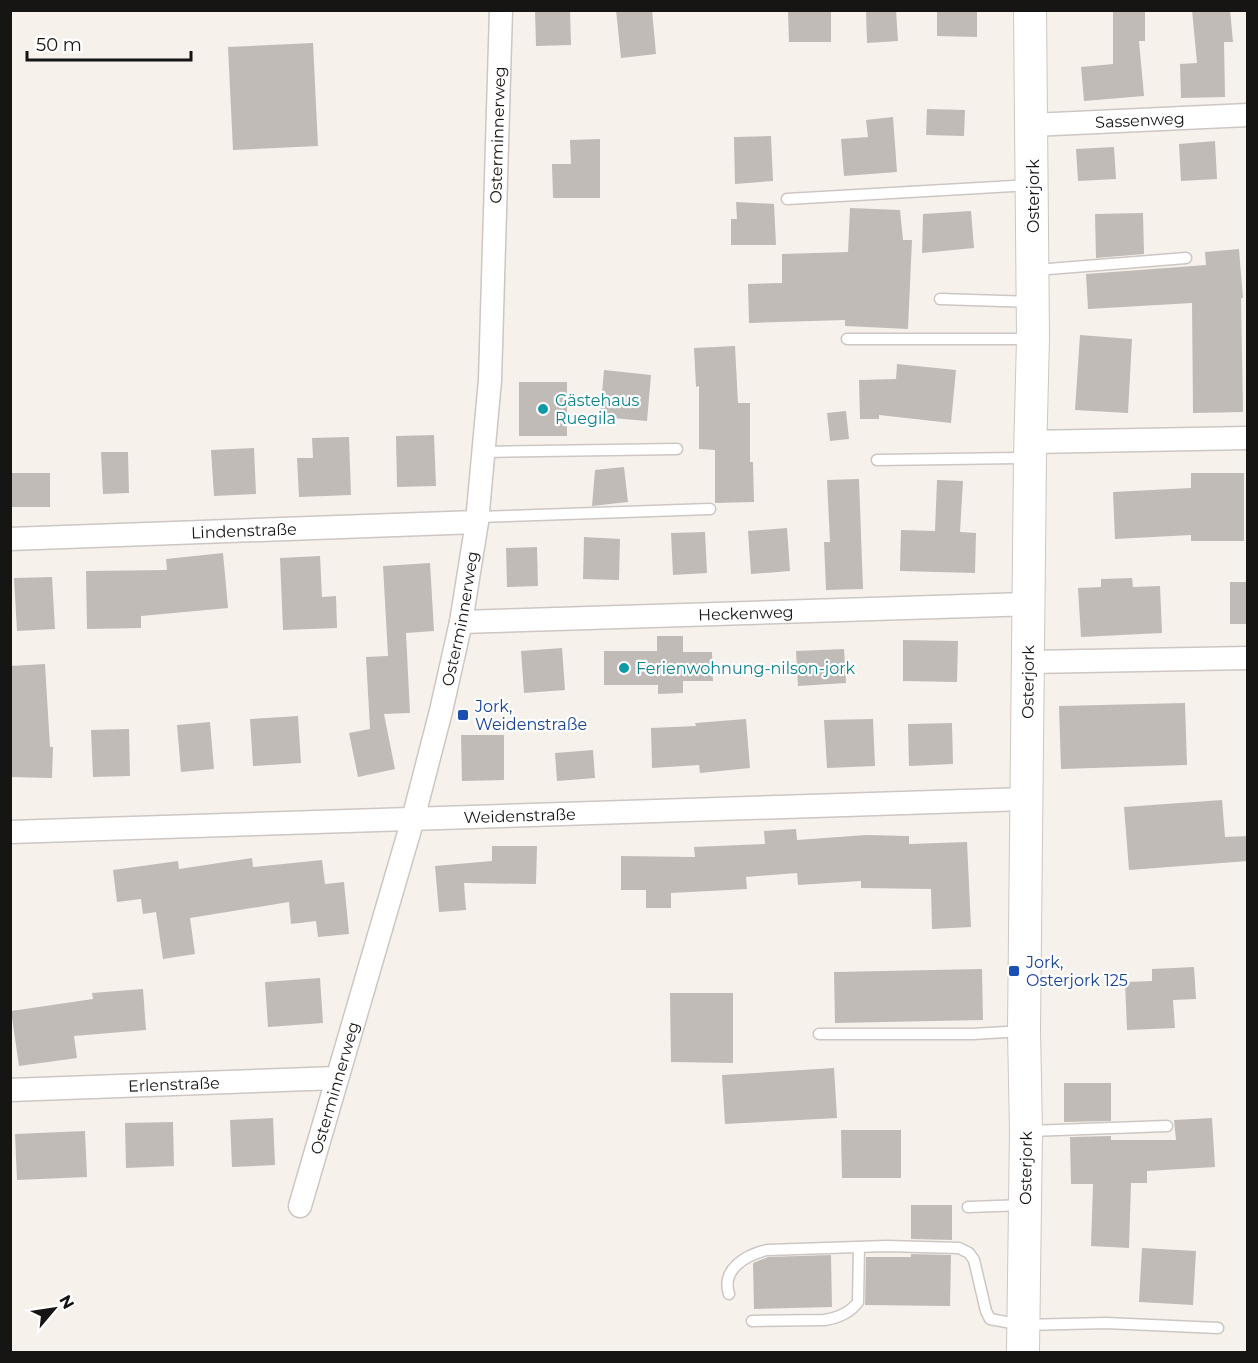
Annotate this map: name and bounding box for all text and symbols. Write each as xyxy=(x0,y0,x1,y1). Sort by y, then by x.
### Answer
scale bar xyxy=(27,24,190,62)
text: 50 m xyxy=(36,34,82,56)
street label: Osterminnerweg xyxy=(486,66,509,204)
street label: Sassenweg xyxy=(1095,108,1185,132)
street label: Osterjork xyxy=(1024,159,1043,233)
place label: Gästehaus Ruegila xyxy=(555,391,639,428)
marker: Gästehaus Ruegila xyxy=(536,402,550,416)
street label: Lindenstraße xyxy=(191,519,297,542)
street label: Osterminnerweg xyxy=(437,550,482,688)
street label: Heckenweg xyxy=(698,602,794,624)
street label: Osterjork xyxy=(1018,645,1038,719)
place label: Ferienwohnung-nilson-jork xyxy=(636,659,855,678)
marker: Ferienwohnung-nilson-jork xyxy=(617,661,631,675)
place label: Jork, Weidenstraße xyxy=(474,697,587,734)
marker: Jork, Weidenstraße xyxy=(456,708,470,722)
street label: Weidenstraße xyxy=(463,804,576,827)
place label: Jork, Osterjork 125 xyxy=(1025,953,1128,990)
marker: Jork, Osterjork 125 xyxy=(1007,964,1021,978)
street label: Osterminnerweg xyxy=(306,1019,363,1156)
street label: Erlenstraße xyxy=(128,1073,220,1095)
street label: Osterjork xyxy=(1015,1131,1036,1205)
north arrow xyxy=(24,1279,84,1339)
text: N xyxy=(55,1292,78,1312)

